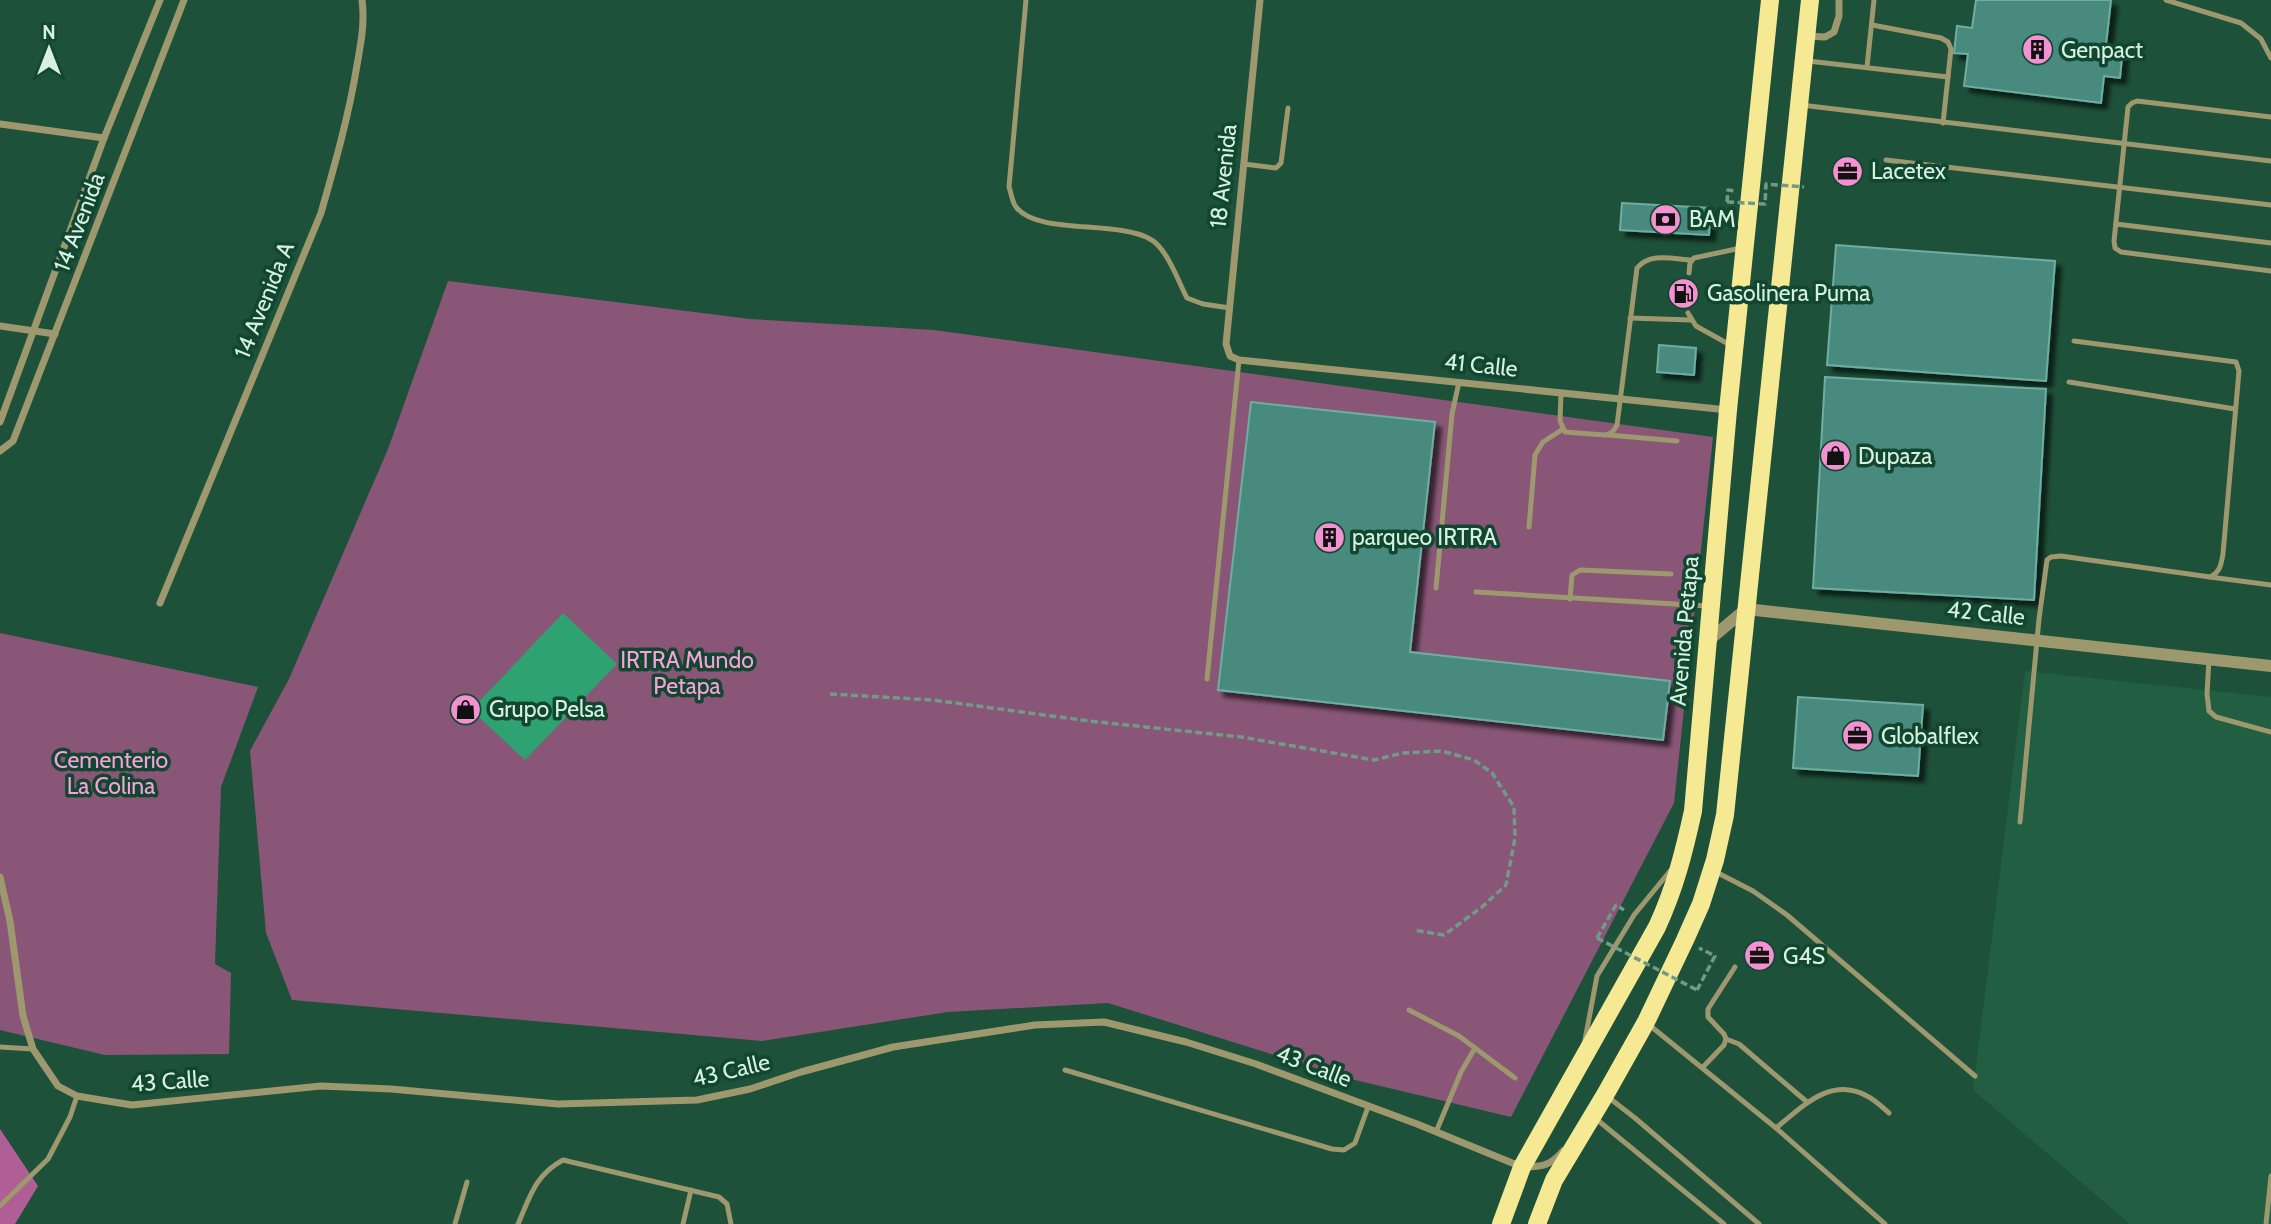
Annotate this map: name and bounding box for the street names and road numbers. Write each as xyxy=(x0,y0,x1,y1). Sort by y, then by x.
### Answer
street label: 18 Avenida xyxy=(1204,123,1242,229)
street label: 14 Avenida xyxy=(47,169,111,275)
street label: 14 Avenida A xyxy=(228,238,300,362)
street label: 41 Calle xyxy=(1443,347,1519,383)
street label: Avenida Petapa xyxy=(1664,555,1704,707)
street label: 42 Calle xyxy=(1946,595,2027,631)
street label: 43 Calle xyxy=(1272,1039,1356,1093)
street label: 43 Calle xyxy=(690,1047,773,1092)
street label: 43 Calle xyxy=(130,1064,210,1098)

